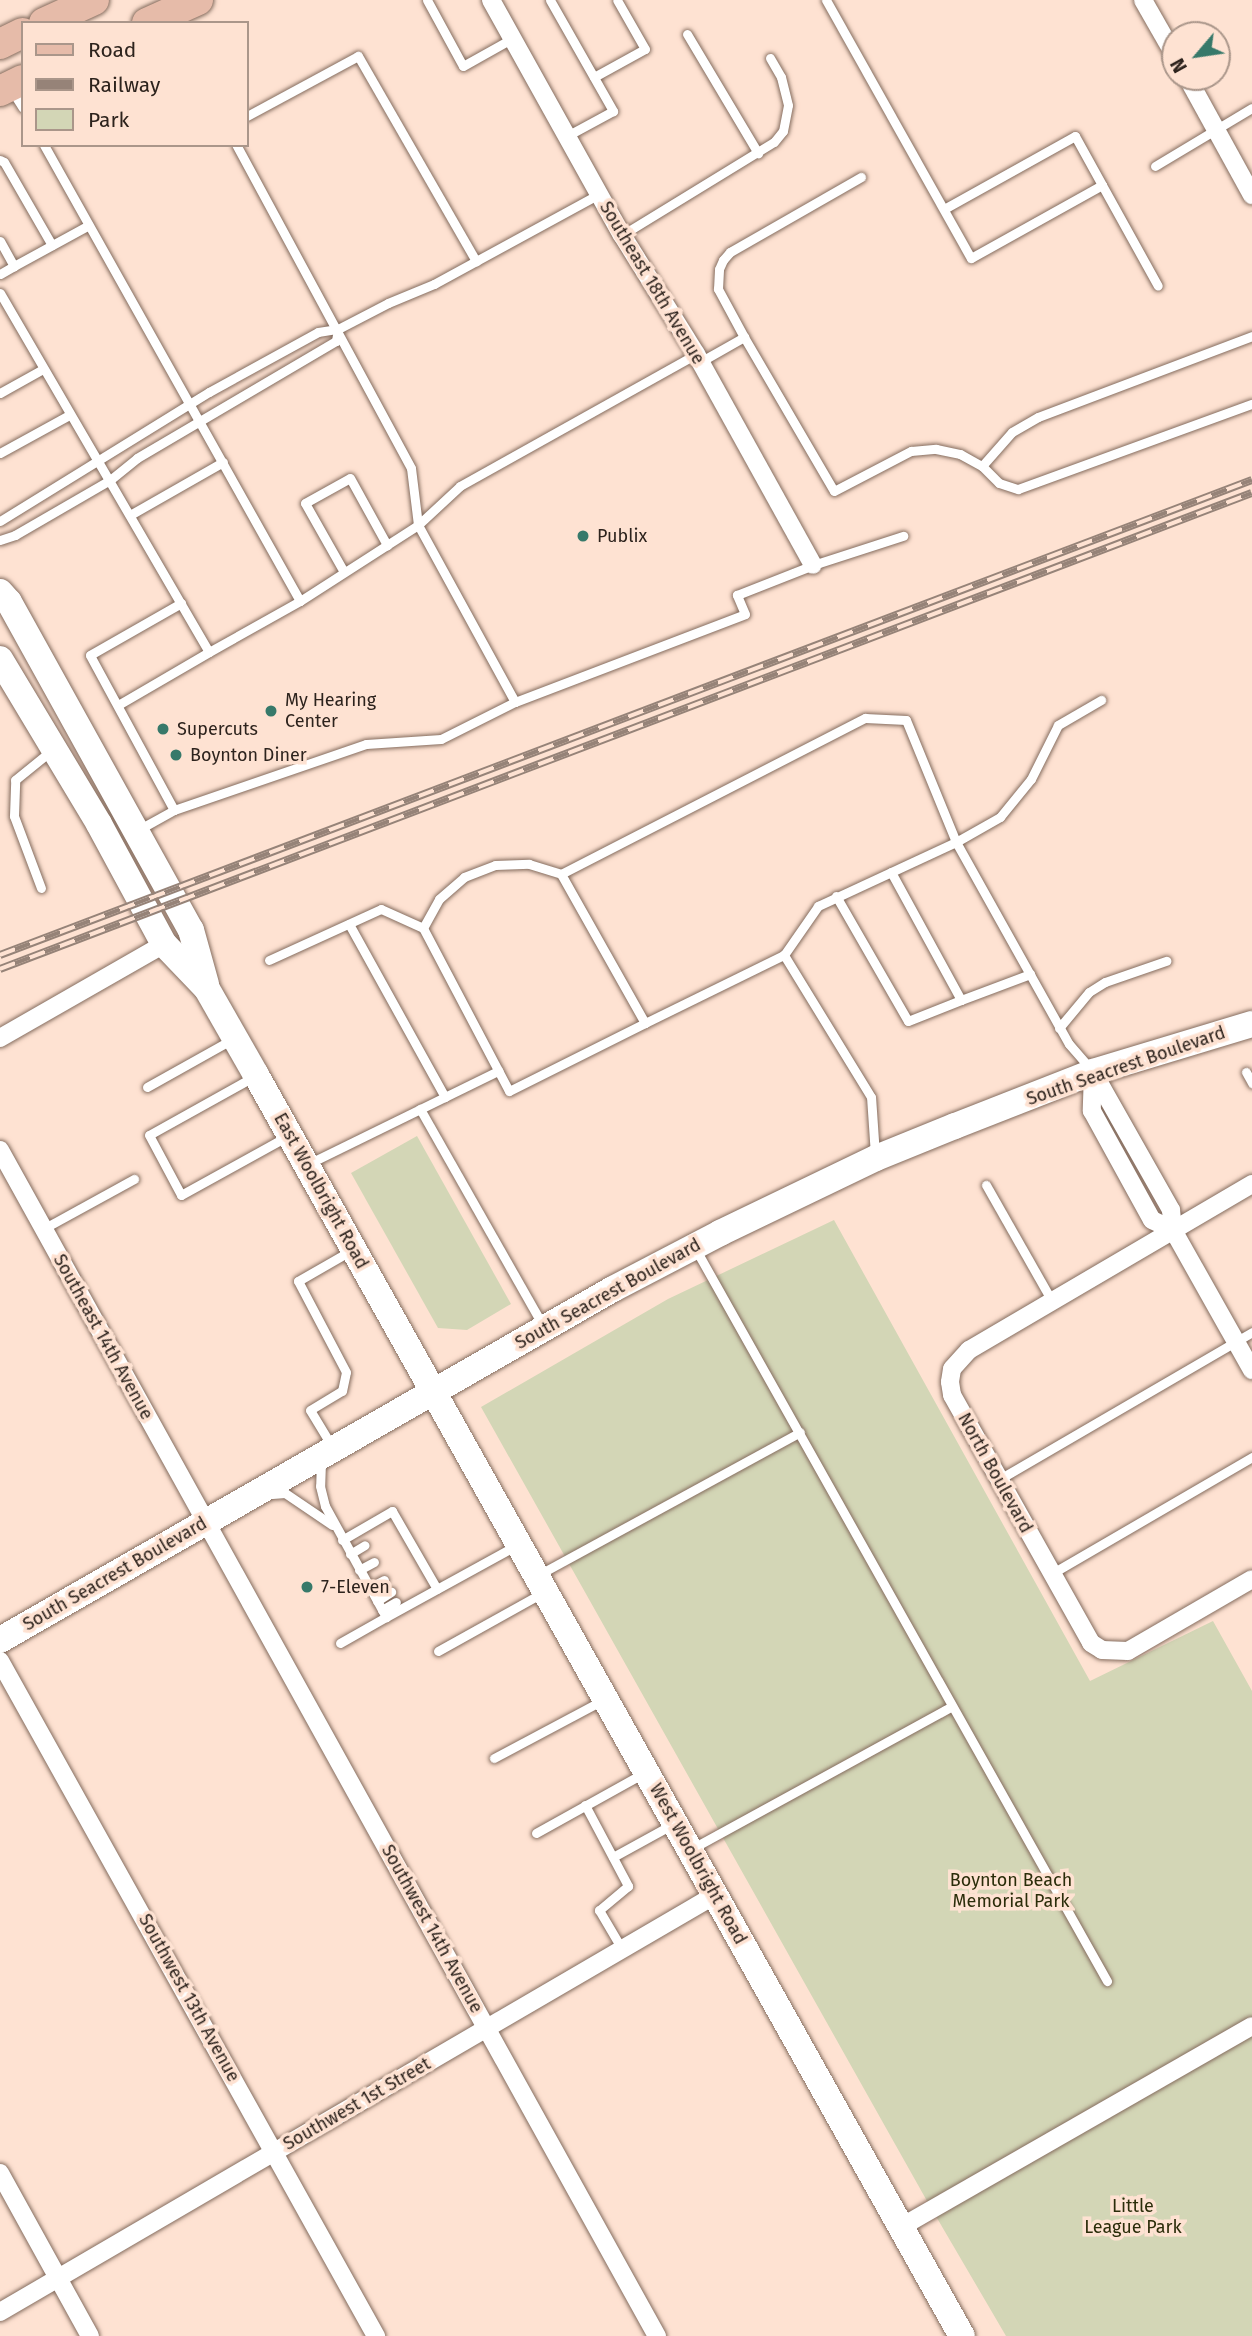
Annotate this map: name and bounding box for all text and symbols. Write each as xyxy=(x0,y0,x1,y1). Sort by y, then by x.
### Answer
legend xyxy=(21,21,248,147)
north arrow xyxy=(1161,21,1231,91)
text: Road xyxy=(88,37,136,63)
text: N xyxy=(1166,54,1192,77)
text: Railway xyxy=(88,72,160,98)
text: Park xyxy=(88,107,129,133)
street label: Southeast 18th Avenue xyxy=(595,198,709,368)
place label: Publix xyxy=(597,525,647,547)
marker: Publix xyxy=(575,528,591,544)
place label: My Hearing Center xyxy=(285,690,376,732)
marker: My Hearing Center xyxy=(263,703,279,719)
place label: Supercuts xyxy=(177,718,258,740)
marker: Supercuts xyxy=(155,721,171,737)
place label: Boynton Diner xyxy=(190,744,307,766)
marker: Boynton Diner xyxy=(168,747,184,763)
street label: South Seacrest Boulevard xyxy=(1024,1022,1228,1110)
street label: East Woolbright Road xyxy=(269,1109,373,1273)
street label: South Seacrest Boulevard xyxy=(511,1234,705,1354)
street label: Southeast 14th Avenue xyxy=(49,1251,157,1423)
street label: North Boulevard xyxy=(953,1409,1037,1537)
street label: South Seacrest Boulevard xyxy=(19,1512,211,1636)
place label: 7-Eleven xyxy=(321,1576,390,1598)
marker: 7-Eleven xyxy=(299,1579,315,1595)
street label: West Woolbright Road xyxy=(645,1780,751,1948)
street label: Southwest 14th Avenue xyxy=(377,1841,487,2017)
park label: Boynton Beach Memorial Park xyxy=(950,1870,1072,1912)
street label: Southwest 13th Avenue xyxy=(134,1910,244,2086)
street label: Southwest 1st Street xyxy=(279,2053,435,2155)
park label: Little League Park xyxy=(1084,2196,1182,2238)

